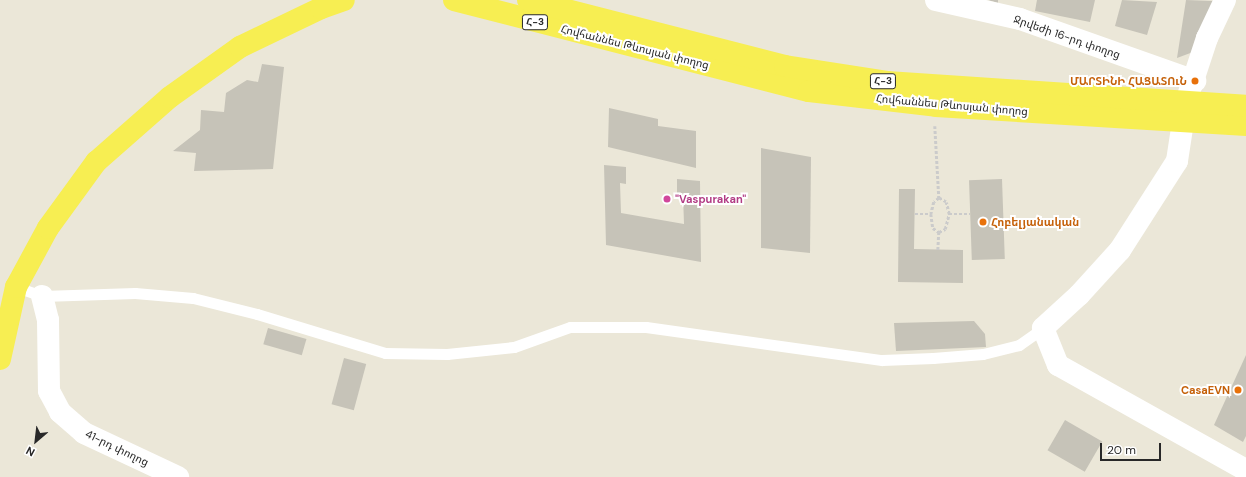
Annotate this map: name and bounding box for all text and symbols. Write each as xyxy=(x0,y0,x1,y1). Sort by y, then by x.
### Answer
street label: Ջրվեժի 16-րդ փողոց xyxy=(1012,13,1122,61)
road number: Հ-3 xyxy=(521,14,549,30)
street label: Հովհաննես Թևոսյան փողոց xyxy=(560,22,710,72)
road number: Հ-3 xyxy=(869,73,897,89)
place label: ՄԱՐՏԻՆԻ ՀԱՑԱՏՈւՆ xyxy=(1070,74,1187,88)
marker: ՄԱՐՏԻՆԻ ՀԱՑԱՏՈւՆ xyxy=(1190,76,1200,86)
street label: Հովհաննես Թևոսյան փողոց xyxy=(876,92,1028,118)
place label: "Vaspurakan" xyxy=(675,192,746,206)
marker: "Vaspurakan" xyxy=(662,194,672,204)
place label: Հոբելյանական xyxy=(991,215,1079,229)
marker: Հոբելյանական xyxy=(978,217,988,227)
place label: CasaEVN xyxy=(1181,383,1230,397)
marker: CasaEVN xyxy=(1233,385,1243,395)
north arrow xyxy=(16,421,56,461)
street label: 41-րդ փողոց xyxy=(83,427,151,469)
scale bar xyxy=(1102,435,1163,461)
text: 20 m xyxy=(1107,442,1136,458)
text: N xyxy=(24,444,37,460)

